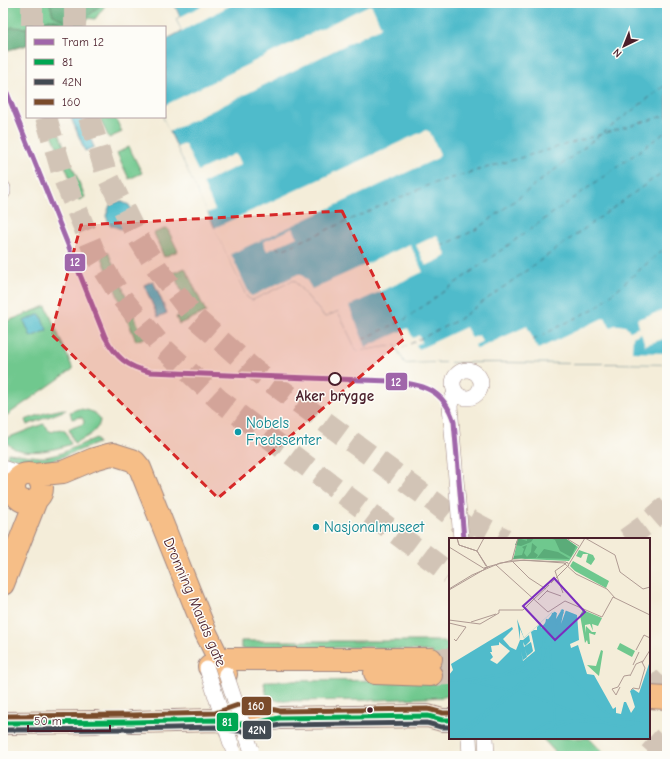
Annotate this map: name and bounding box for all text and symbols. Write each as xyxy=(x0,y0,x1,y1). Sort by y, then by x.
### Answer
legend xyxy=(26,26,166,118)
north arrow xyxy=(604,26,644,66)
text: Tram 12 xyxy=(62,35,104,49)
text: N xyxy=(610,46,625,60)
text: 81 xyxy=(62,55,73,69)
text: 42N xyxy=(62,75,82,89)
text: 160 xyxy=(62,95,81,109)
line badge: 12 xyxy=(64,253,86,272)
text: 12 xyxy=(70,256,80,269)
marker: Aker brygge xyxy=(328,372,342,386)
line badge: 12 xyxy=(385,372,408,391)
text: 12 xyxy=(391,376,401,389)
place label: Aker brygge xyxy=(296,387,374,405)
place label: Nobels Fredssenter xyxy=(246,414,321,449)
marker: Nobels Fredssenter xyxy=(233,427,243,437)
place label: Nasjonalmuseet xyxy=(324,518,425,536)
marker: Nasjonalmuseet xyxy=(311,522,321,532)
street label: Dronning Mauds gate xyxy=(160,535,231,670)
inset map xyxy=(449,538,650,739)
line badge: 160 xyxy=(241,696,272,716)
text: 160 xyxy=(248,700,264,713)
unlabelled marker xyxy=(365,705,375,715)
scale bar xyxy=(28,707,110,733)
line badge: 81 xyxy=(216,712,239,732)
text: 50 m xyxy=(34,714,62,728)
text: 81 xyxy=(222,716,232,729)
line badge: 42N xyxy=(242,720,272,740)
text: 42N xyxy=(248,724,266,737)

